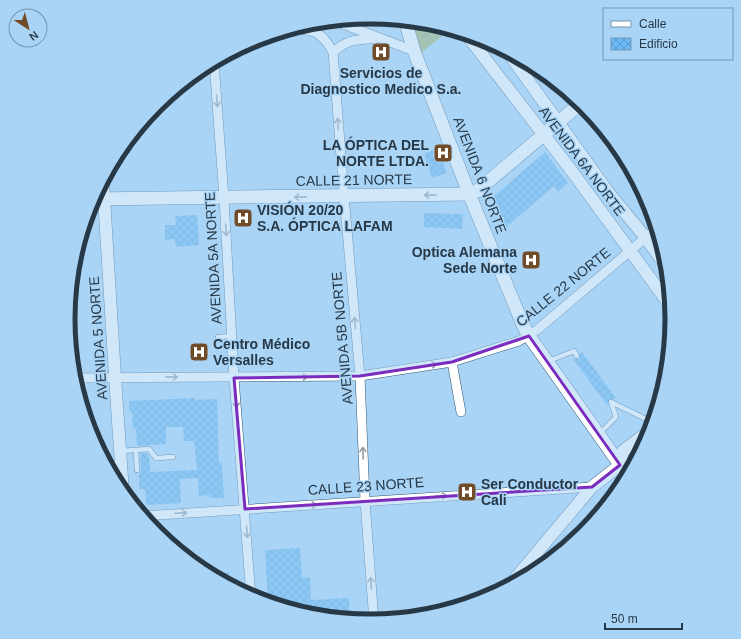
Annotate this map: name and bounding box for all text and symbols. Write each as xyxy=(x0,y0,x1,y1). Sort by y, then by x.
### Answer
north arrow xyxy=(8,8,48,48)
legend xyxy=(603,8,733,60)
text: Calle xyxy=(639,17,667,31)
text: N xyxy=(27,29,41,43)
text: Edificio xyxy=(639,37,678,51)
hospital icon: Servicios de Diagnostico Medico S.a. xyxy=(370,41,392,63)
place label: Servicios de Diagnostico Medico S.a. xyxy=(300,65,462,97)
one-way arrow xyxy=(214,94,221,107)
street label: AVENIDA 6A NORTE xyxy=(536,103,628,219)
street label: AVENIDA 6 NORTE xyxy=(450,114,510,236)
one-way arrow xyxy=(335,118,342,131)
place label: LA ÓPTICA DEL NORTE LTDA. xyxy=(323,136,429,169)
hospital icon: LA ÓPTICA DEL NORTE LTDA. xyxy=(432,142,454,164)
street label: CALLE 21 NORTE xyxy=(296,171,412,189)
street label: AVENIDA 5A NORTE xyxy=(202,191,224,325)
one-way arrow xyxy=(424,191,437,199)
one-way arrow xyxy=(294,193,307,201)
place label: VISIÓN 20/20 S.A. ÓPTICA LAFAM xyxy=(257,201,393,234)
hospital icon: VISIÓN 20/20 S.A. ÓPTICA LAFAM xyxy=(232,207,254,229)
one-way arrow xyxy=(222,223,229,236)
place label: Optica Alemana Sede Norte xyxy=(412,244,517,276)
street label: CALLE 22 NORTE xyxy=(513,244,613,330)
hospital icon: Optica Alemana Sede Norte xyxy=(520,249,542,271)
street label: AVENIDA 5B NORTE xyxy=(328,271,356,405)
street label: AVENIDA 5 NORTE xyxy=(86,276,110,400)
one-way arrow xyxy=(352,317,359,330)
place label: Centro Médico Versalles xyxy=(213,336,310,368)
hospital icon: Centro Médico Versalles xyxy=(188,341,210,363)
one-way arrow xyxy=(424,361,437,369)
one-way arrow xyxy=(165,373,178,381)
one-way arrow xyxy=(295,373,308,381)
one-way arrow xyxy=(232,395,240,408)
one-way arrow xyxy=(360,447,367,460)
street label: CALLE 23 NORTE xyxy=(307,474,425,498)
place label: Ser Conductor Cali xyxy=(481,476,579,508)
hospital icon: Ser Conductor Cali xyxy=(456,481,478,503)
one-way arrow xyxy=(434,493,447,500)
one-way arrow xyxy=(304,501,317,508)
one-way arrow xyxy=(174,510,187,517)
one-way arrow xyxy=(243,525,250,538)
one-way arrow xyxy=(367,577,374,590)
scale bar xyxy=(605,605,682,631)
text: 50 m xyxy=(611,612,638,626)

